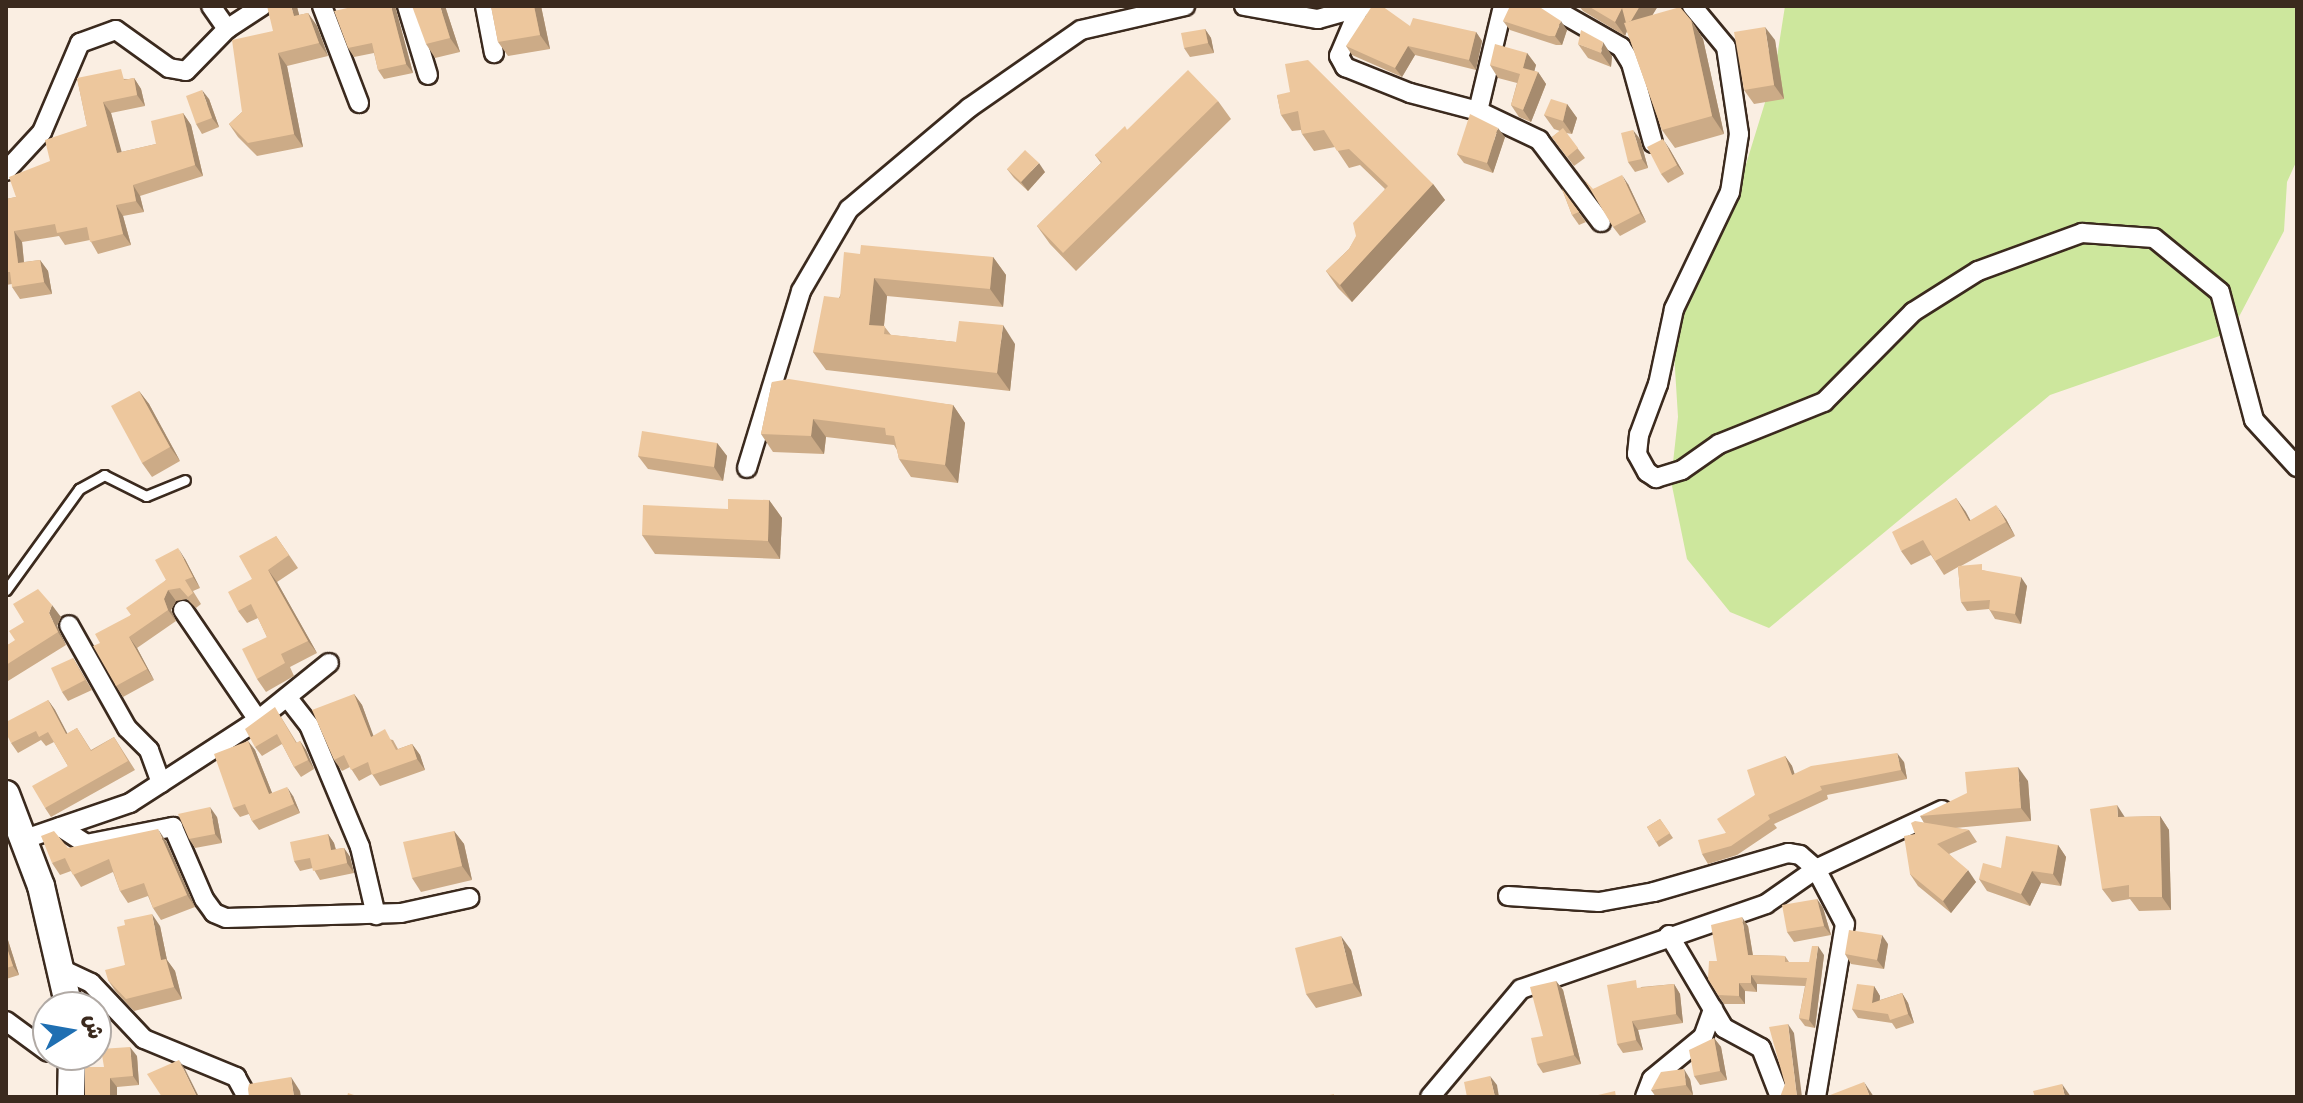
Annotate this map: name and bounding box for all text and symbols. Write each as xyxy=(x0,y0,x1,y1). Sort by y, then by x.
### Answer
north arrow xyxy=(32,991,112,1071)
text: ش xyxy=(78,1012,111,1041)

